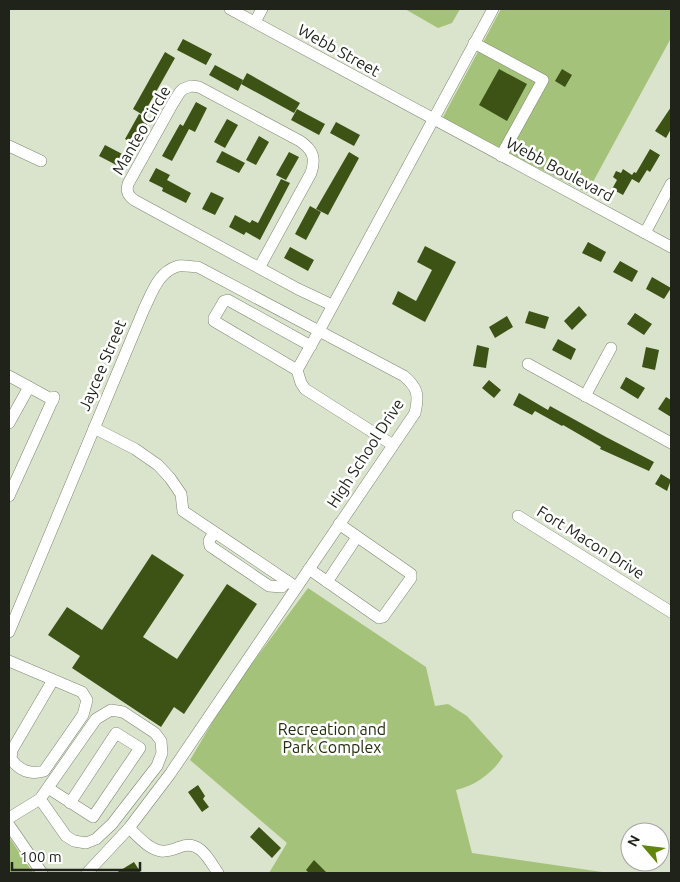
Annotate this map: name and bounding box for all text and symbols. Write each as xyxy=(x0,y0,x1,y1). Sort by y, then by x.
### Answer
street label: Webb Street xyxy=(295,20,384,80)
street label: Manteo Circle xyxy=(108,82,174,178)
street label: Webb Boulevard xyxy=(503,133,617,205)
street label: Jaycee Street xyxy=(75,316,130,413)
street label: High School Drive xyxy=(323,395,407,511)
street label: Fort Macon Drive xyxy=(534,502,648,582)
park label: Recreation and Park Complex xyxy=(278,720,386,756)
north arrow xyxy=(620,822,670,872)
text: N xyxy=(624,833,643,849)
scale bar xyxy=(12,840,140,872)
text: 100 m xyxy=(20,848,62,865)

